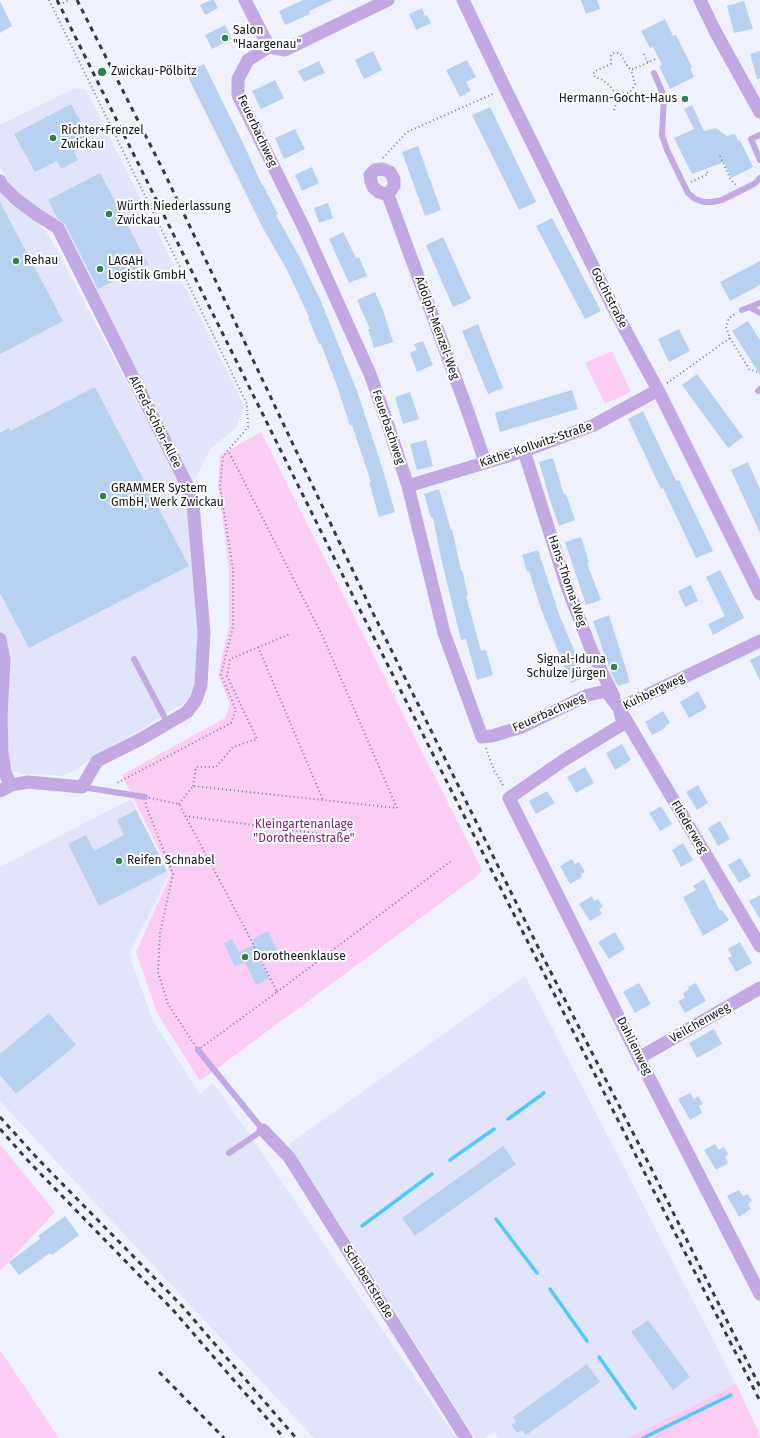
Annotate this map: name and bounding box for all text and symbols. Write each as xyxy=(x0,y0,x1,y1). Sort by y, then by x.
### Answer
place label: Salon "Haargenau" xyxy=(233,24,301,52)
marker: Salon "Haargenau" xyxy=(220,33,230,43)
place label: Zwickau-Pölbitz xyxy=(111,65,196,79)
marker: Zwickau-Pölbitz xyxy=(96,66,108,78)
place label: Hermann-Gocht-Haus xyxy=(559,92,677,106)
street label: Feuerbachweg xyxy=(234,93,280,169)
marker: Hermann-Gocht-Haus xyxy=(680,94,690,104)
place label: Richter+Frenzel Zwickau xyxy=(61,124,144,152)
marker: Richter+Frenzel Zwickau xyxy=(48,133,58,143)
place label: Würth Niederlassung Zwickau xyxy=(117,200,231,228)
marker: Würth Niederlassung Zwickau xyxy=(104,209,114,219)
place label: Rehau xyxy=(24,254,58,268)
place label: LAGAH Logistik GmbH xyxy=(108,255,186,283)
marker: Rehau xyxy=(11,256,21,266)
marker: LAGAH Logistik GmbH xyxy=(95,264,105,274)
street label: Gochtstraße xyxy=(588,265,630,331)
street label: Adolph-Menzel-Weg xyxy=(412,274,462,382)
street label: Alfred-Schön-Allee xyxy=(125,373,185,471)
street label: Feuerbachweg xyxy=(369,388,407,466)
street label: Käthe-Kollwitz-Straße xyxy=(478,419,594,471)
place label: GRAMMER System GmbH, Werk Zwickau xyxy=(111,482,224,510)
marker: GRAMMER System GmbH, Werk Zwickau xyxy=(98,491,108,501)
street label: Hans-Thoma-Weg xyxy=(545,533,589,629)
place label: Signal-Iduna Schulze Jürgen xyxy=(526,653,606,681)
marker: Signal-Iduna Schulze Jürgen xyxy=(609,662,619,672)
street label: Kuhbergweg xyxy=(621,671,687,713)
street label: Feuerbachweg xyxy=(511,691,587,735)
street label: Fliederweg xyxy=(668,798,710,856)
park label: Kleingartenanlage "Dorotheenstraße" xyxy=(253,818,355,846)
place label: Reifen Schnabel xyxy=(127,854,215,868)
marker: Reifen Schnabel xyxy=(114,856,124,866)
place label: Dorotheenklause xyxy=(253,950,346,964)
marker: Dorotheenklause xyxy=(240,952,250,962)
street label: Veilchenweg xyxy=(667,1000,733,1046)
street label: Dahlienweg xyxy=(613,1015,655,1077)
street label: Schubertstraße xyxy=(340,1243,396,1321)

